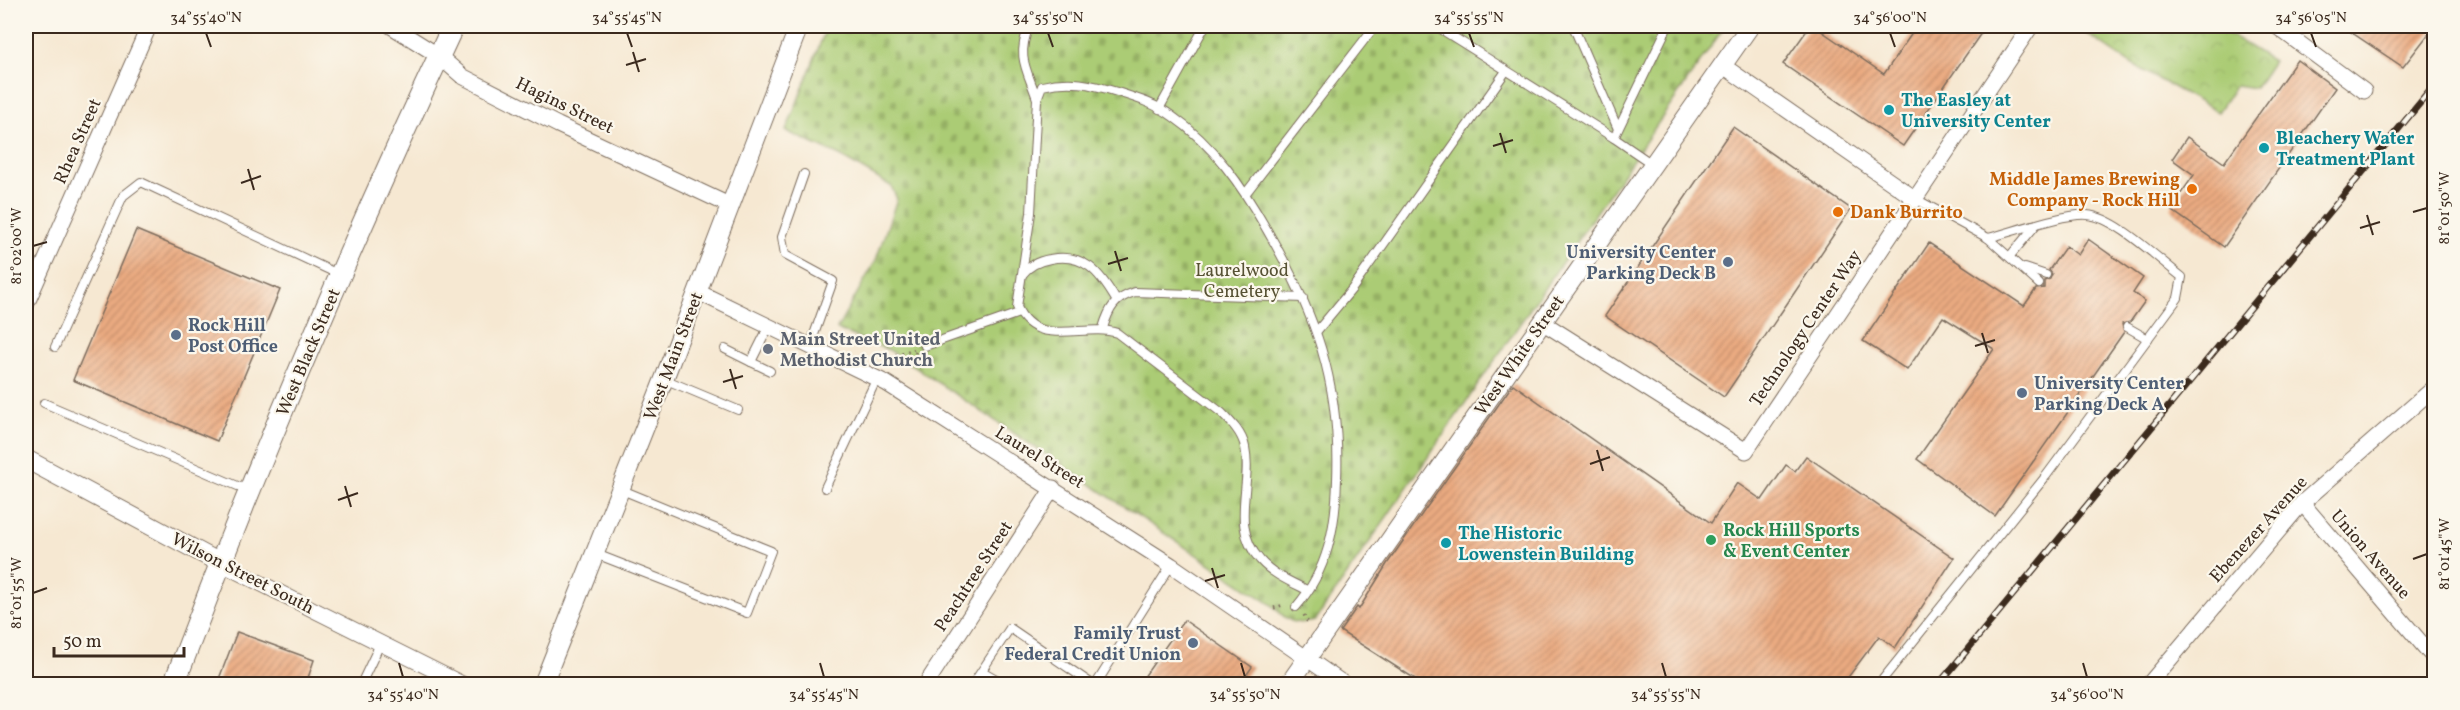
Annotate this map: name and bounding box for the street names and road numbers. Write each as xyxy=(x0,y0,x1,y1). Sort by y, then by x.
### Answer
street label: Hagins Street xyxy=(511,72,618,141)
street label: Rhea Street xyxy=(48,95,108,188)
street label: Technology Center Way xyxy=(1744,245,1868,412)
street label: West Black Street xyxy=(271,285,348,420)
street label: West Main Street xyxy=(638,289,710,424)
street label: West White Street xyxy=(1469,291,1571,421)
street label: Laurel Street xyxy=(990,421,1089,496)
street label: Ebenezer Avenue xyxy=(2204,471,2314,589)
street label: Union Avenue xyxy=(2324,505,2416,605)
street label: Peachtree Street xyxy=(929,516,1019,637)
street label: Wilson Street South xyxy=(167,527,318,621)

